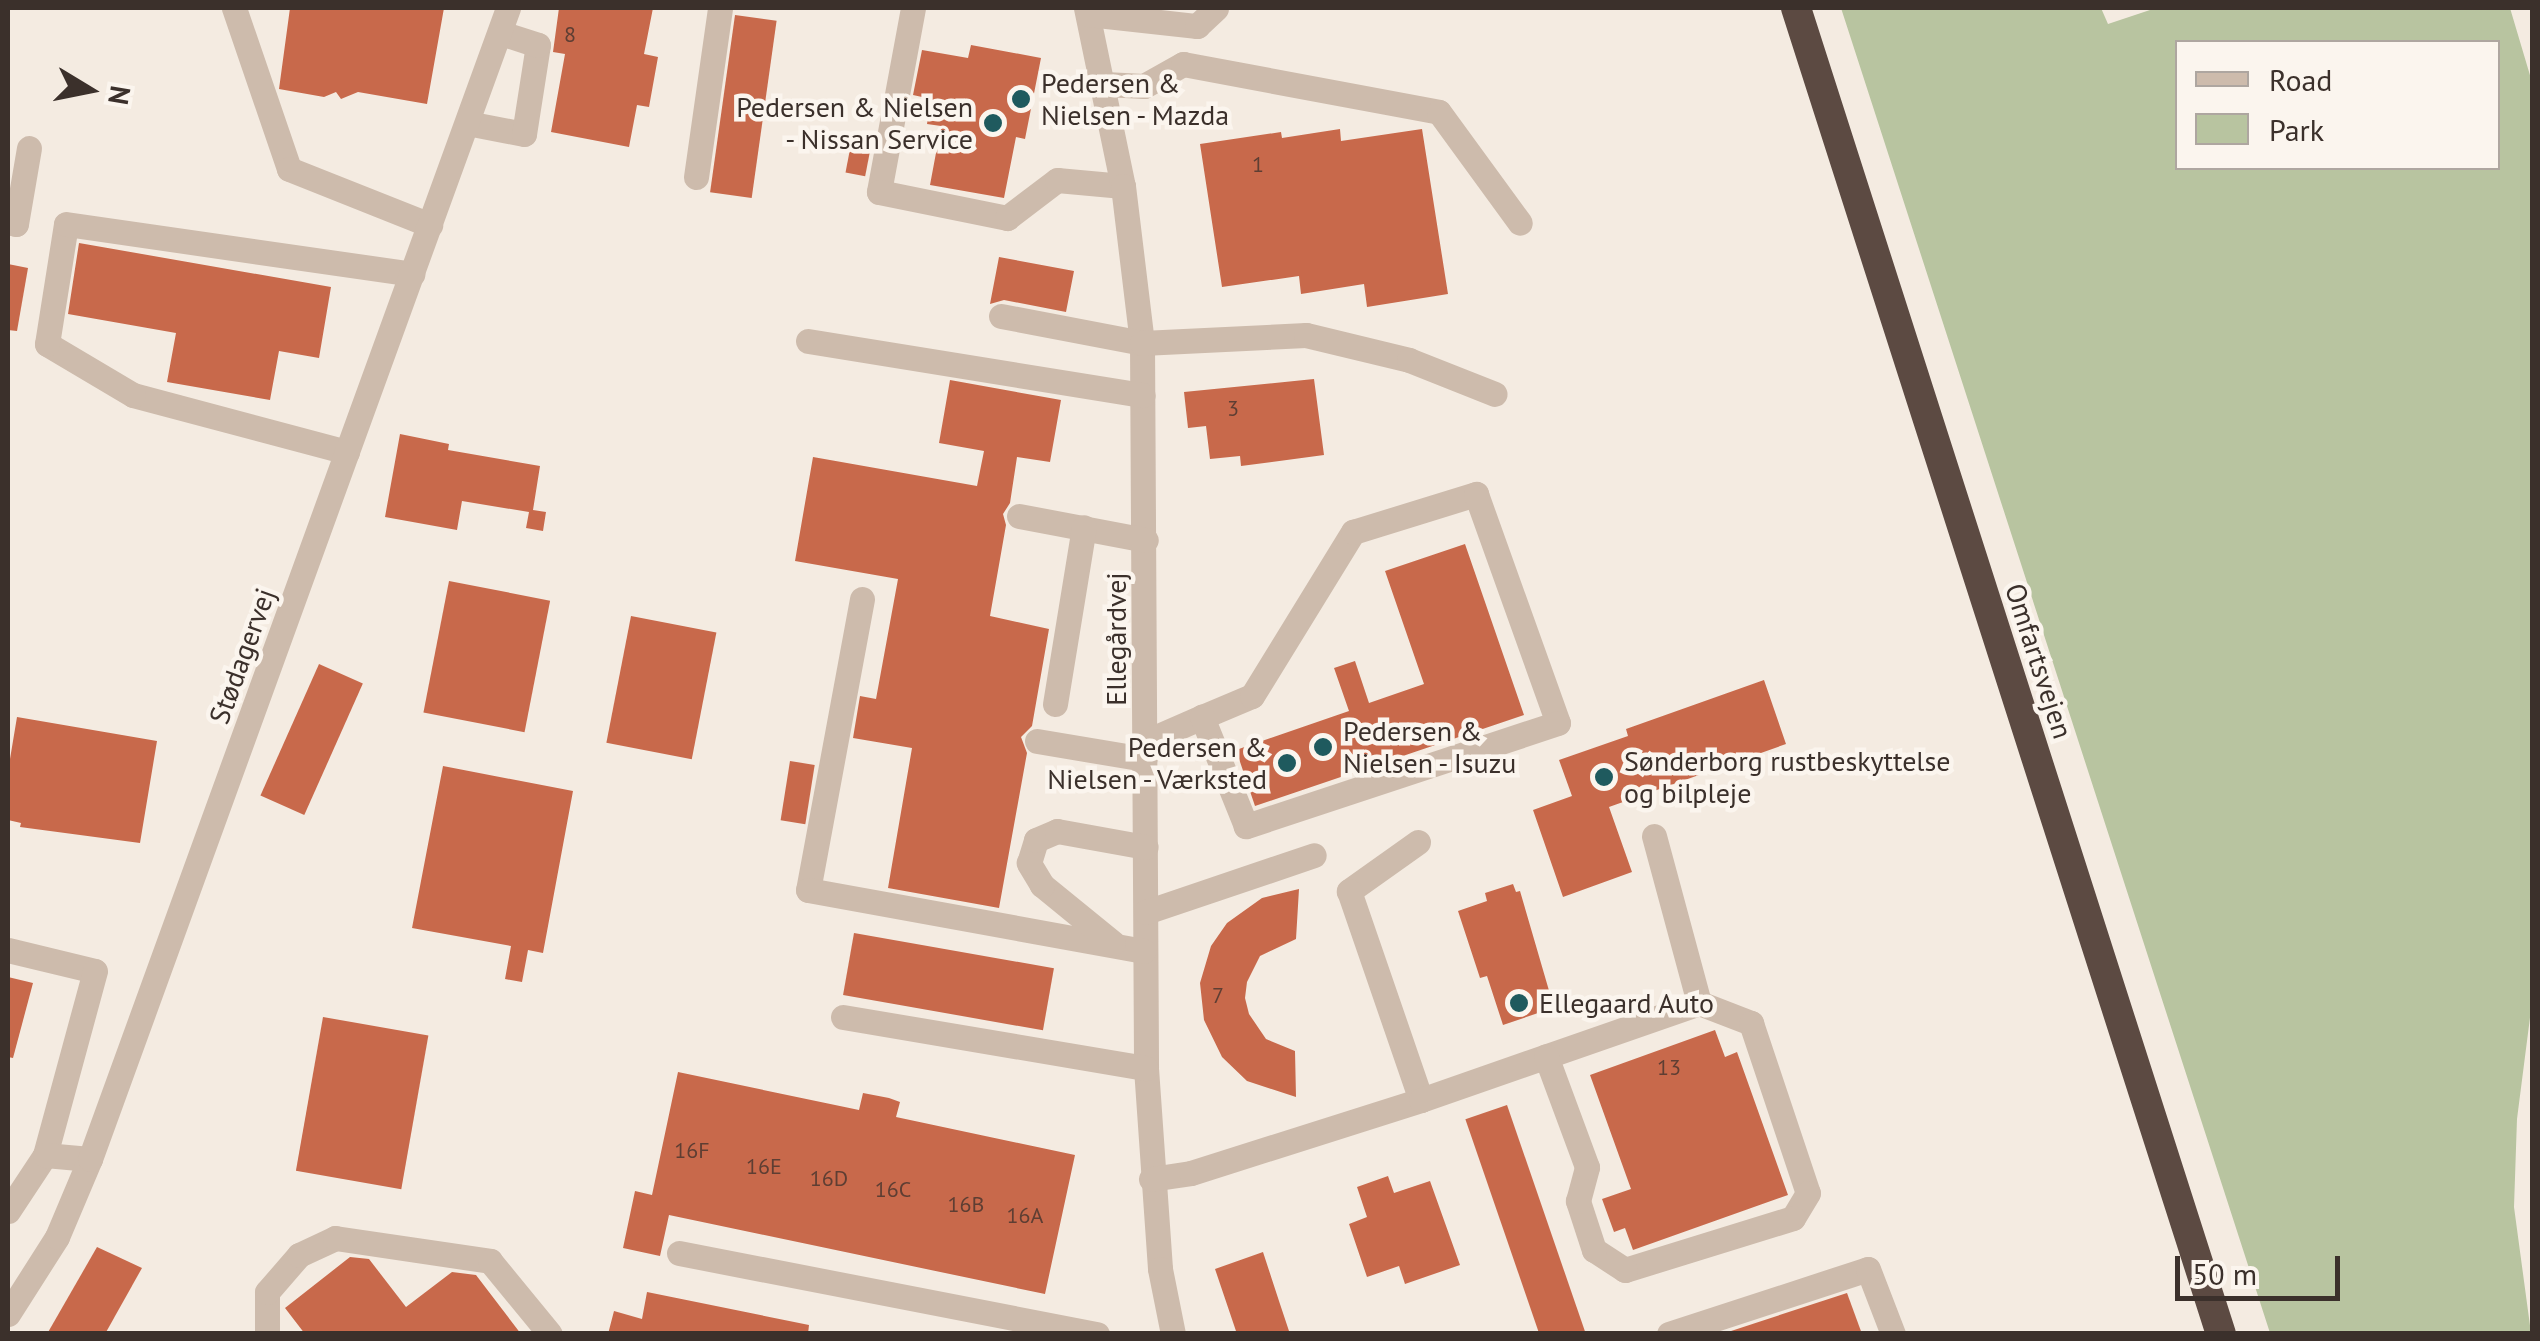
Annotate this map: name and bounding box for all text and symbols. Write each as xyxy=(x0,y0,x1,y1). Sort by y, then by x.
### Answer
house number: 8 xyxy=(564,22,576,48)
north arrow xyxy=(40,40,140,140)
legend xyxy=(2175,40,2500,170)
text: Road xyxy=(2269,60,2333,99)
place label: Pedersen & Nielsen - Mazda xyxy=(1041,66,1234,132)
text: N xyxy=(100,83,140,108)
marker: Pedersen & Nielsen - Mazda xyxy=(1010,88,1032,110)
place label: Pedersen & Nielsen - Nissan Service xyxy=(736,90,973,156)
text: Park xyxy=(2269,110,2324,149)
marker: Pedersen & Nielsen - Nissan Service xyxy=(982,112,1004,134)
house number: 1 xyxy=(1252,152,1264,178)
house number: 3 xyxy=(1227,396,1239,422)
street label: Ellegårdvej xyxy=(1099,572,1133,706)
street label: Omfartsvejen xyxy=(1998,579,2080,743)
street label: Stødagervej xyxy=(202,584,282,728)
place label: Pedersen & Nielsen - Isuzu xyxy=(1343,714,1521,780)
place label: Pedersen & Nielsen - Værksted xyxy=(1042,730,1267,796)
marker: Pedersen & Nielsen - Isuzu xyxy=(1312,736,1334,758)
place label: Sønderborg rustbeskyttelse og bilpleje xyxy=(1624,744,1951,810)
marker: Pedersen & Nielsen - Værksted xyxy=(1276,752,1298,774)
marker: Sønderborg rustbeskyttelse og bilpleje xyxy=(1593,766,1615,788)
house number: 7 xyxy=(1212,983,1224,1009)
place label: Ellegaard Auto xyxy=(1539,986,1715,1020)
marker: Ellegaard Auto xyxy=(1508,992,1530,1014)
house number: 13 xyxy=(1657,1055,1681,1081)
house number: 16F xyxy=(674,1138,710,1164)
house number: 16E xyxy=(746,1154,782,1180)
house number: 16D xyxy=(810,1166,848,1192)
house number: 16C xyxy=(875,1177,911,1203)
house number: 16B xyxy=(948,1192,984,1218)
house number: 16A xyxy=(1007,1203,1043,1229)
scale bar xyxy=(2180,1236,2345,1298)
text: 50 m xyxy=(2192,1254,2257,1293)

